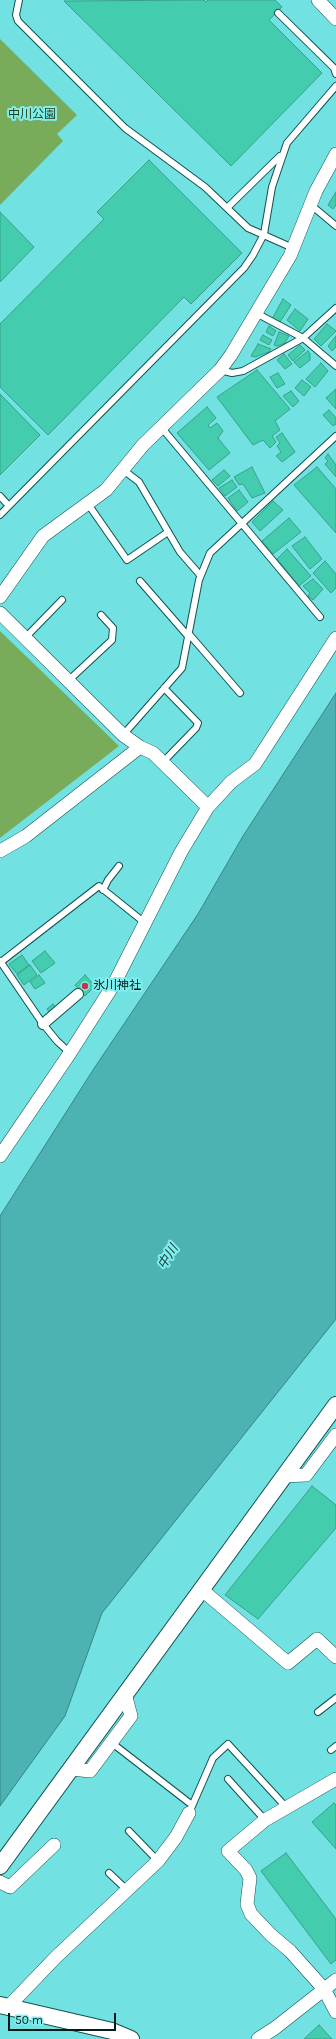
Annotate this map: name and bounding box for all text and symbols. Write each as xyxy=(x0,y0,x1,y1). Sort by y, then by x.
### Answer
park label: 中川公園 xyxy=(8,108,56,122)
place label: 氷川神社 xyxy=(93,979,141,993)
marker: 氷川神社 xyxy=(80,981,90,991)
water label: 中川 xyxy=(154,1242,182,1272)
scale bar xyxy=(10,2005,118,2031)
text: 50 m xyxy=(15,2013,43,2027)

